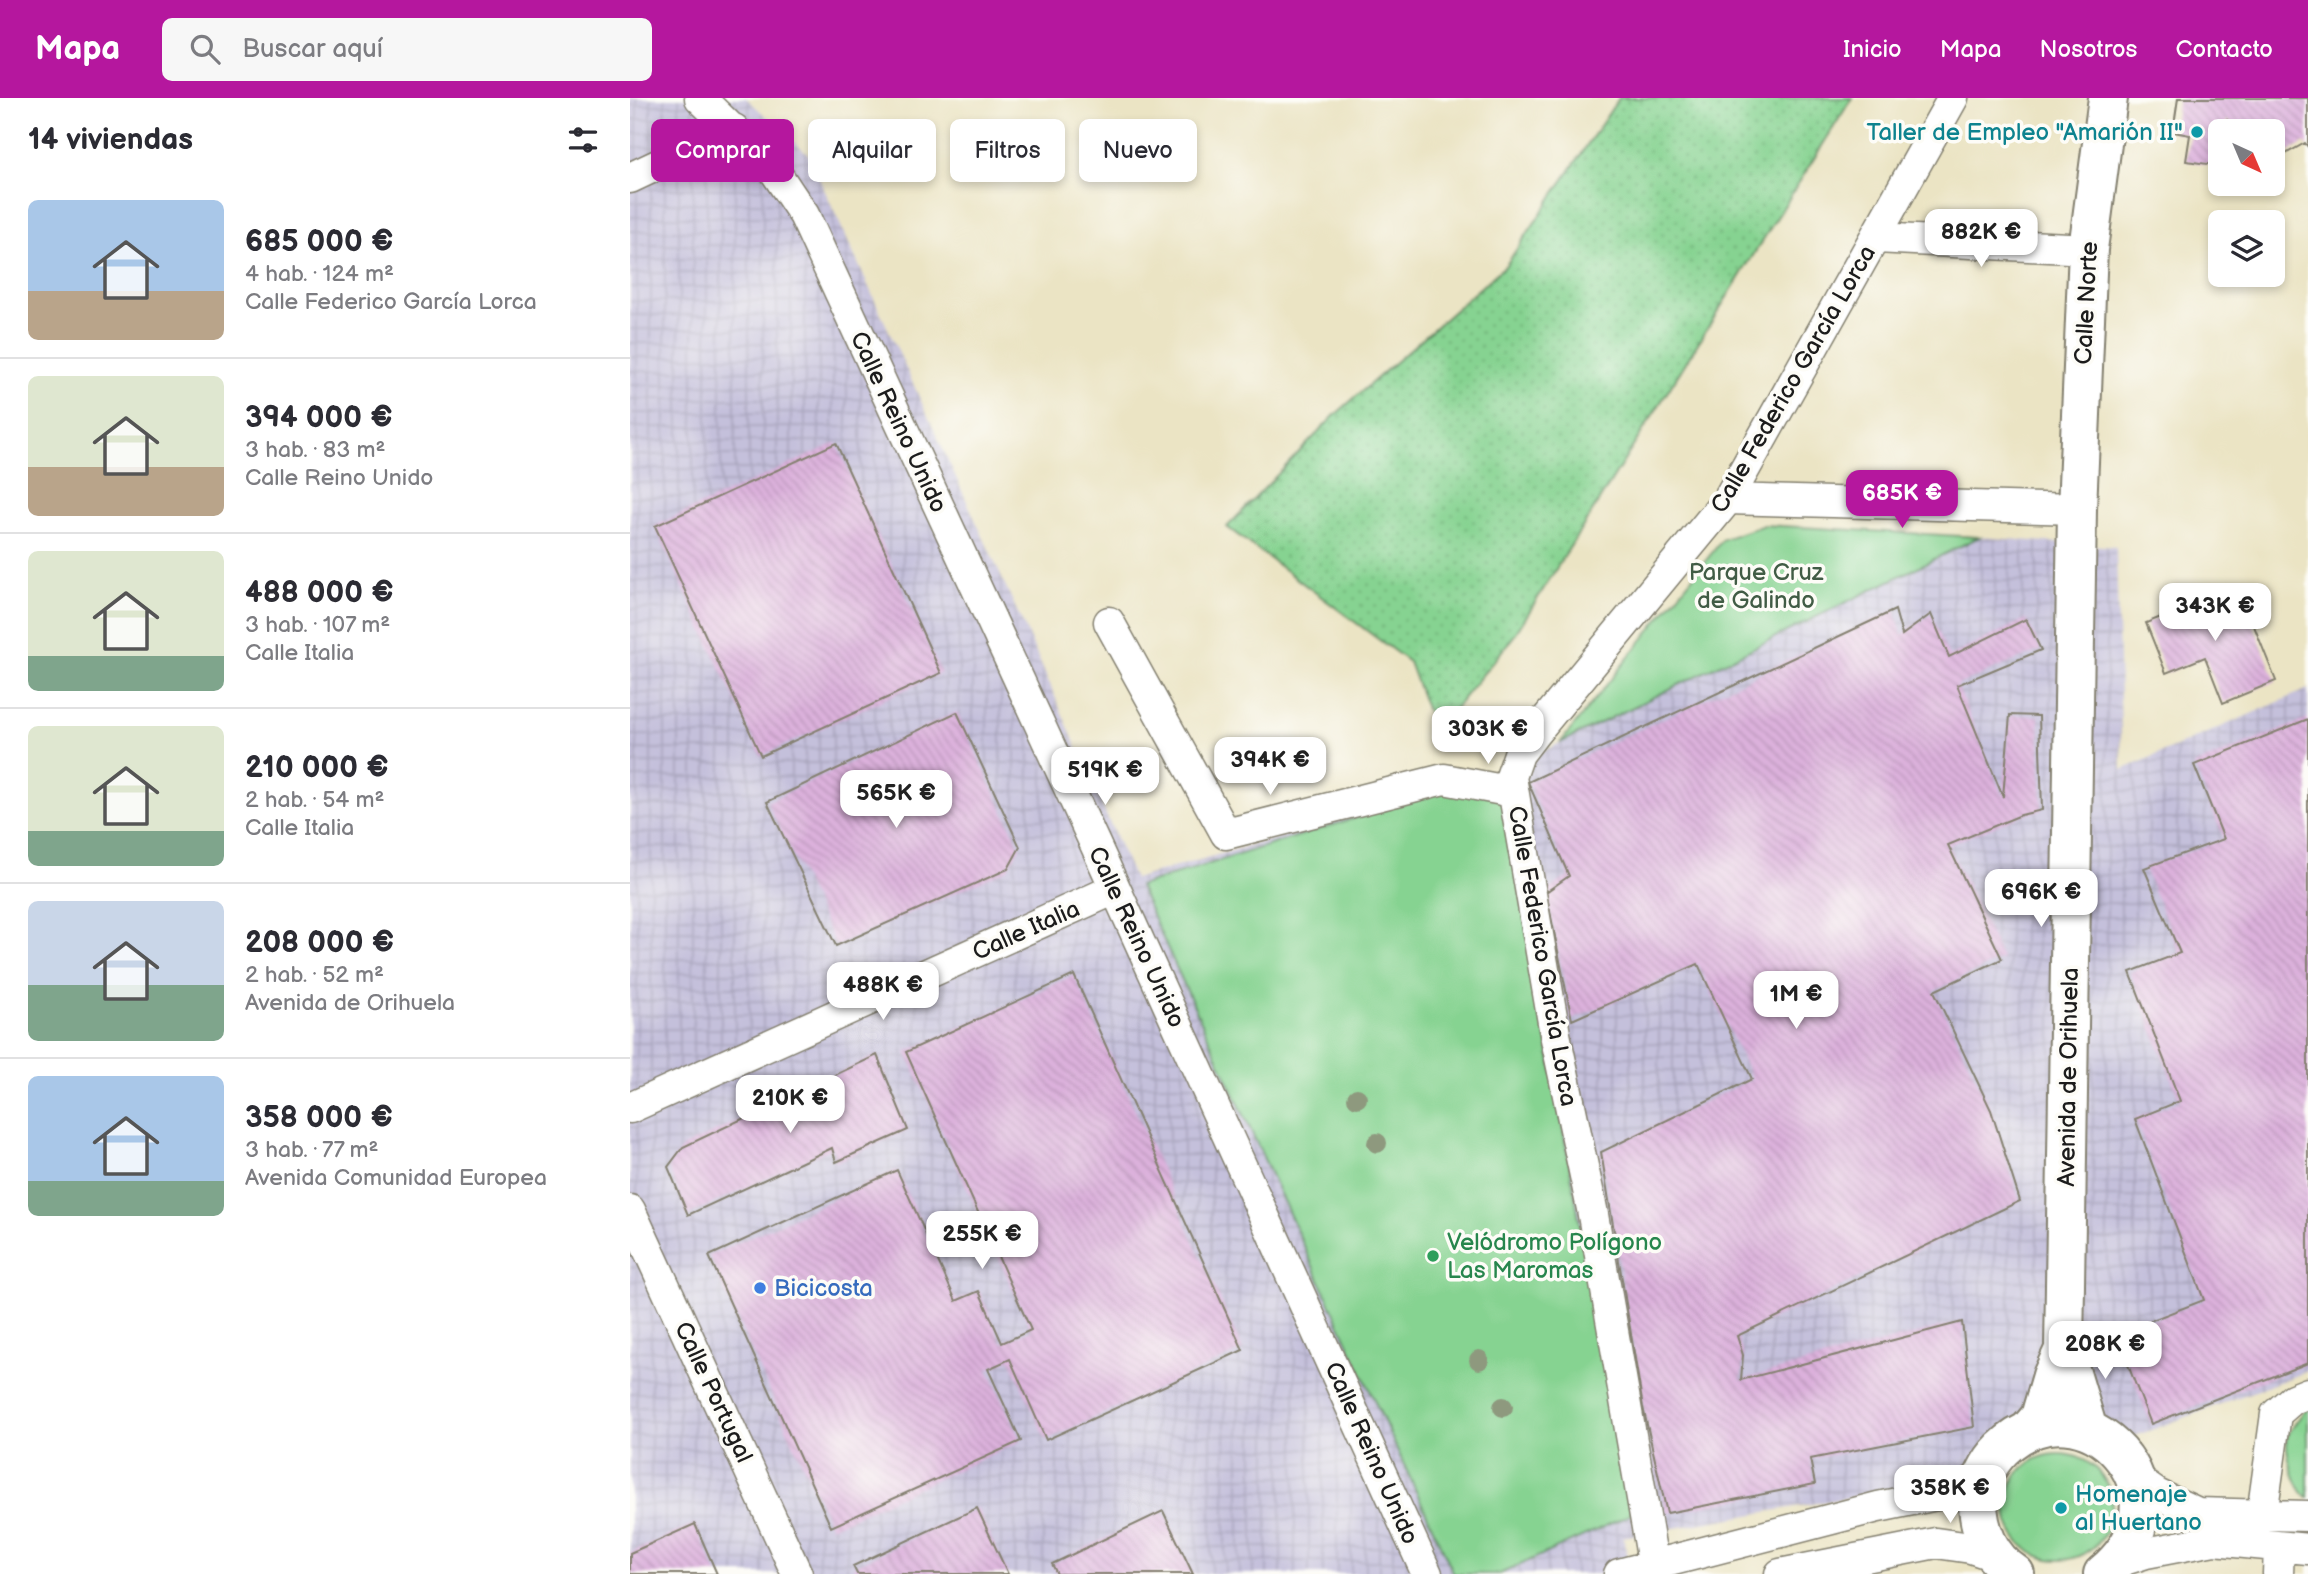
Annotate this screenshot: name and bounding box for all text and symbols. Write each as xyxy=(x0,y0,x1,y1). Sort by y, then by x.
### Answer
search box xyxy=(162,18,652,81)
text: Mapa xyxy=(35,29,120,69)
icon: search xyxy=(186,30,224,68)
text: Buscar aquí xyxy=(242,34,383,65)
text: Inicio xyxy=(1843,35,1902,64)
text: Mapa xyxy=(1940,35,2002,64)
text: Nosotros xyxy=(2040,35,2137,64)
text: Contacto xyxy=(2175,35,2273,64)
place label: Taller de Empleo "Amarión II" xyxy=(1867,118,2183,147)
chip: Comprar xyxy=(651,119,794,182)
chip: Alquilar xyxy=(808,119,936,182)
chip: Filtros xyxy=(950,119,1065,182)
chip: Nuevo xyxy=(1079,119,1197,182)
north arrow xyxy=(2208,119,2286,196)
map controls xyxy=(2208,119,2285,287)
icon: filters xyxy=(564,121,602,159)
text: 14 viviendas xyxy=(28,122,193,158)
marker: Taller de Empleo "Amarión II" xyxy=(2189,124,2205,140)
pin: 882K € xyxy=(1924,209,2038,269)
button: layers xyxy=(2208,210,2285,287)
text: 882K € xyxy=(1941,218,2021,246)
text: 685 000 € xyxy=(245,224,393,260)
icon: home xyxy=(84,228,168,312)
street label: Calle Federico García Lorca xyxy=(1705,240,1882,518)
street label: Calle Norte xyxy=(2069,241,2104,365)
text: 4 hab. · 124 m² xyxy=(245,260,394,288)
text: Calle Federico García Lorca xyxy=(245,288,537,316)
street label: Calle Reino Unido xyxy=(844,327,953,517)
text: 394 000 € xyxy=(245,400,393,436)
icon: home xyxy=(84,404,168,488)
text: 3 hab. · 83 m² xyxy=(245,436,385,464)
text: Calle Reino Unido xyxy=(245,464,433,492)
pin: 685K € xyxy=(1845,470,1959,530)
text: 685K € xyxy=(1862,479,1942,507)
park label: Parque Cruz de Galindo xyxy=(1689,558,1824,615)
text: 488 000 € xyxy=(245,575,394,611)
icon: home xyxy=(84,579,168,663)
pin: 343K € xyxy=(2158,584,2272,643)
text: 343K € xyxy=(2175,592,2255,620)
text: 3 hab. · 107 m² xyxy=(245,611,390,639)
text: Calle Italia xyxy=(245,639,354,667)
pin: 303K € xyxy=(1431,706,1545,766)
text: 303K € xyxy=(1448,715,1528,743)
pin: 394K € xyxy=(1213,738,1327,797)
text: 394K € xyxy=(1230,746,1310,774)
pin: 519K € xyxy=(1048,748,1162,807)
text: 210 000 € xyxy=(245,750,389,786)
icon: home xyxy=(84,754,168,838)
text: 519K € xyxy=(1067,756,1143,784)
pin: 565K € xyxy=(839,770,953,830)
text: 565K € xyxy=(856,779,936,807)
text: 2 hab. · 54 m² xyxy=(245,786,385,814)
street label: Calle Federico García Lorca xyxy=(1502,804,1583,1108)
text: Calle Italia xyxy=(245,814,354,842)
street label: Calle Reino Unido xyxy=(1082,842,1191,1032)
pin: 696K € xyxy=(1984,870,2098,929)
text: 696K € xyxy=(2001,878,2081,906)
street label: Calle Italia xyxy=(968,894,1084,967)
text: 208 000 € xyxy=(245,925,394,961)
icon: home xyxy=(84,929,168,1013)
text: 2 hab. · 52 m² xyxy=(245,961,384,989)
pin: 488K € xyxy=(826,962,940,1022)
street label: Avenida de Orihuela xyxy=(2052,967,2085,1187)
text: 488K € xyxy=(843,971,923,999)
pin: 1M € xyxy=(1755,972,1837,1031)
text: 1M € xyxy=(1769,980,1823,1008)
text: Avenida de Orihuela xyxy=(245,989,455,1017)
pin: 210K € xyxy=(733,1076,847,1135)
text: 210K € xyxy=(752,1084,828,1112)
text: 358 000 € xyxy=(245,1100,393,1136)
icon: home xyxy=(84,1104,168,1188)
text: 3 hab. · 77 m² xyxy=(245,1136,379,1164)
text: Avenida Comunidad Europea xyxy=(245,1164,547,1192)
pin: 255K € xyxy=(925,1212,1039,1271)
text: 255K € xyxy=(942,1220,1022,1248)
place label: Velódromo Polígono Las Maromas xyxy=(1447,1228,1662,1285)
marker: Velódromo Polígono Las Maromas xyxy=(1425,1248,1441,1264)
place label: Bicicosta xyxy=(774,1274,873,1303)
marker: Bicicosta xyxy=(752,1280,768,1296)
street label: Calle Portugal xyxy=(668,1317,759,1467)
pin: 208K € xyxy=(2048,1322,2162,1381)
text: 208K € xyxy=(2065,1330,2145,1358)
street label: Calle Reino Unido xyxy=(1318,1358,1425,1549)
pin: 358K € xyxy=(1893,1466,2007,1525)
text: 358K € xyxy=(1910,1474,1990,1502)
place label: Homenaje al Huertano xyxy=(2075,1480,2202,1537)
marker: Homenaje al Huertano xyxy=(2053,1500,2069,1516)

